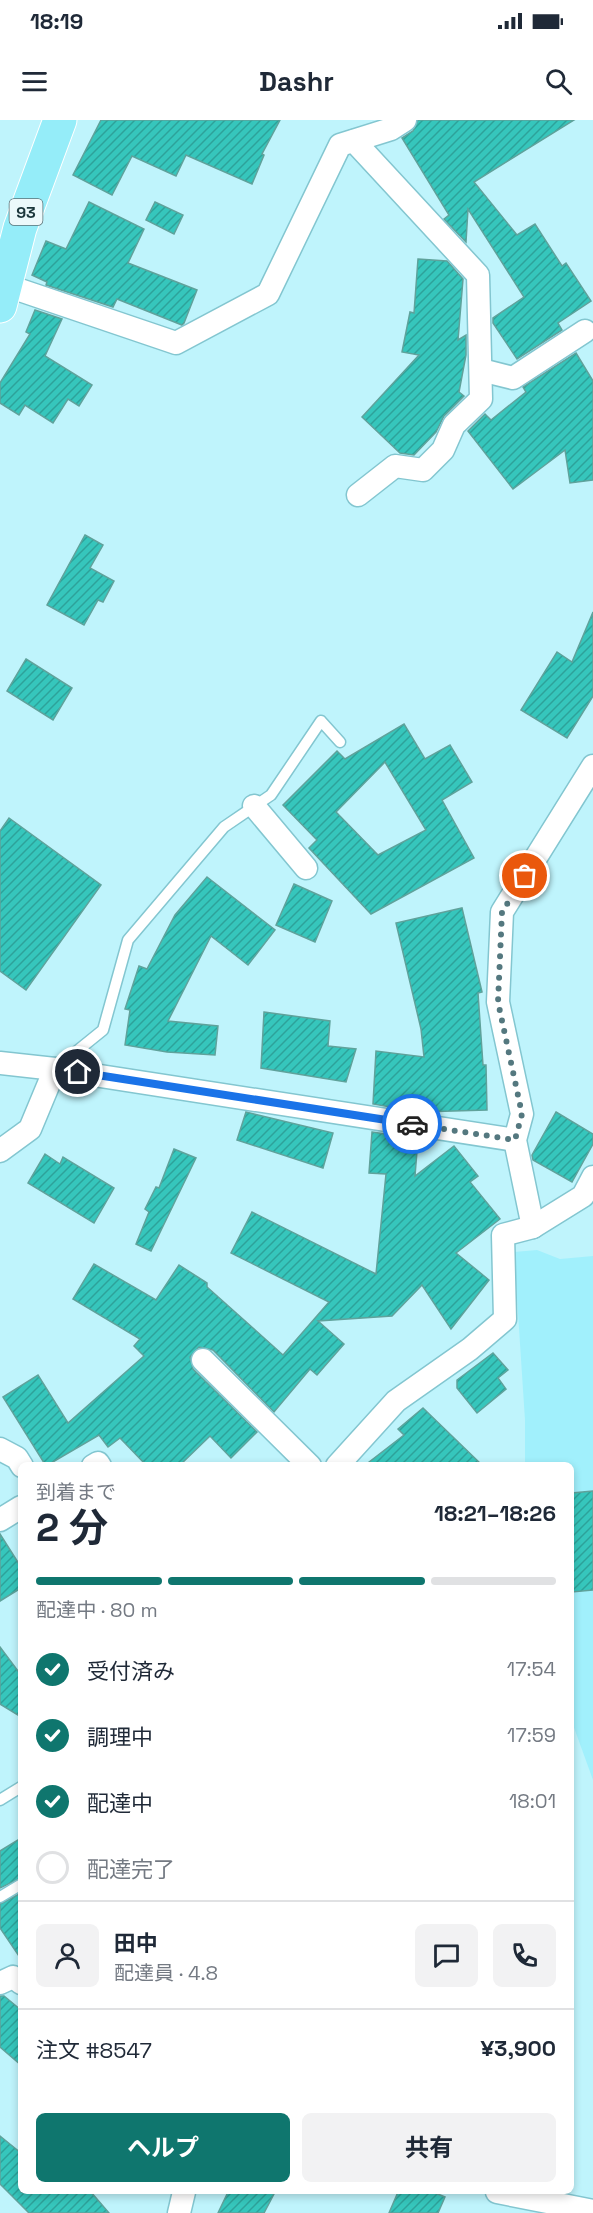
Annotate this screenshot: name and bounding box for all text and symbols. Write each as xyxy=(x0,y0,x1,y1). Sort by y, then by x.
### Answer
text: 18:19 xyxy=(30,7,83,35)
text: Dashr xyxy=(259,64,334,99)
icon: menu xyxy=(18,65,51,98)
icon: search xyxy=(542,65,575,98)
road number: 93 xyxy=(9,199,42,225)
pin xyxy=(499,850,550,901)
icon: bag xyxy=(508,859,541,892)
pin xyxy=(52,1046,103,1097)
icon: home xyxy=(61,1055,94,1088)
courier xyxy=(382,1094,442,1154)
icon: car xyxy=(396,1108,429,1141)
text: 到着まで xyxy=(36,1479,116,1505)
text: 18:21–18:26 xyxy=(434,1499,556,1527)
text: 2 分 xyxy=(36,1503,108,1552)
text: 配達中 · 80 m xyxy=(36,1597,158,1623)
icon: check xyxy=(36,1653,69,1686)
text: 17:54 xyxy=(507,1656,556,1682)
text: 受付済み xyxy=(87,1657,175,1685)
icon: check xyxy=(36,1719,69,1752)
text: 17:59 xyxy=(507,1722,556,1748)
text: 調理中 xyxy=(87,1723,153,1751)
icon: check xyxy=(36,1785,69,1818)
text: 18:01 xyxy=(509,1788,556,1814)
text: 配達中 xyxy=(87,1789,153,1817)
text: 配達完了 xyxy=(87,1855,175,1883)
button: person xyxy=(36,1924,99,1987)
button: chat xyxy=(415,1924,478,1987)
button: phone xyxy=(493,1924,556,1987)
text: 田中 xyxy=(114,1929,158,1957)
text: 配達員 · 4.8 xyxy=(114,1960,218,1986)
text: ¥3,900 xyxy=(480,2034,556,2062)
text: 注文 #8547 xyxy=(36,2036,152,2064)
button: ヘルプ xyxy=(36,2113,290,2182)
button: 共有 xyxy=(302,2113,556,2182)

